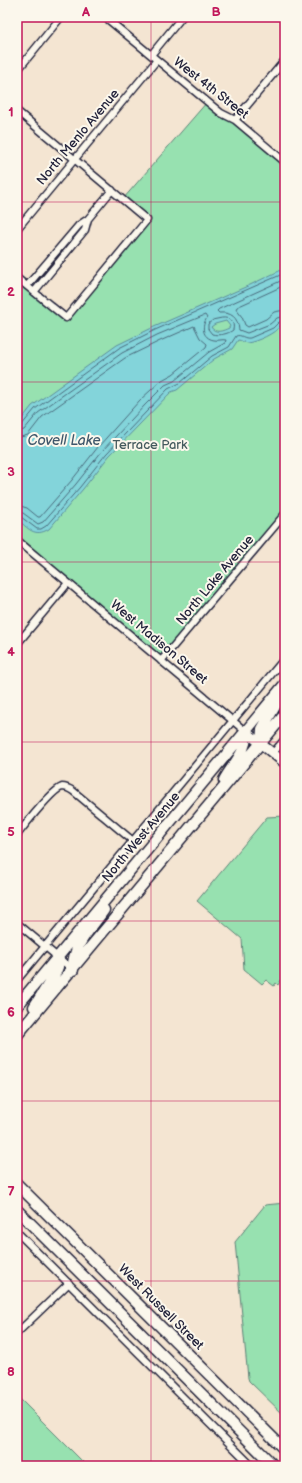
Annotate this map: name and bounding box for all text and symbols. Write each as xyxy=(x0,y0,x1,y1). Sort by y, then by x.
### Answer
text: A xyxy=(81,4,90,20)
text: B xyxy=(211,4,221,20)
street label: West 4th Street xyxy=(170,54,252,122)
street label: North Menlo Avenue xyxy=(33,86,123,188)
text: 1 xyxy=(8,104,14,120)
text: 2 xyxy=(7,284,15,300)
water label: Covell Lake xyxy=(27,432,101,449)
park label: Terrace Park xyxy=(113,437,188,453)
text: 3 xyxy=(7,464,15,480)
street label: North Lake Avenue xyxy=(173,532,257,628)
street label: West Madison Street xyxy=(107,597,211,687)
text: 4 xyxy=(7,644,15,660)
street label: North West Avenue xyxy=(99,789,183,885)
text: 5 xyxy=(7,824,15,840)
text: 6 xyxy=(7,1004,15,1020)
text: 7 xyxy=(7,1184,15,1200)
street label: West Russell Street xyxy=(115,1261,207,1353)
text: 8 xyxy=(7,1364,15,1380)

